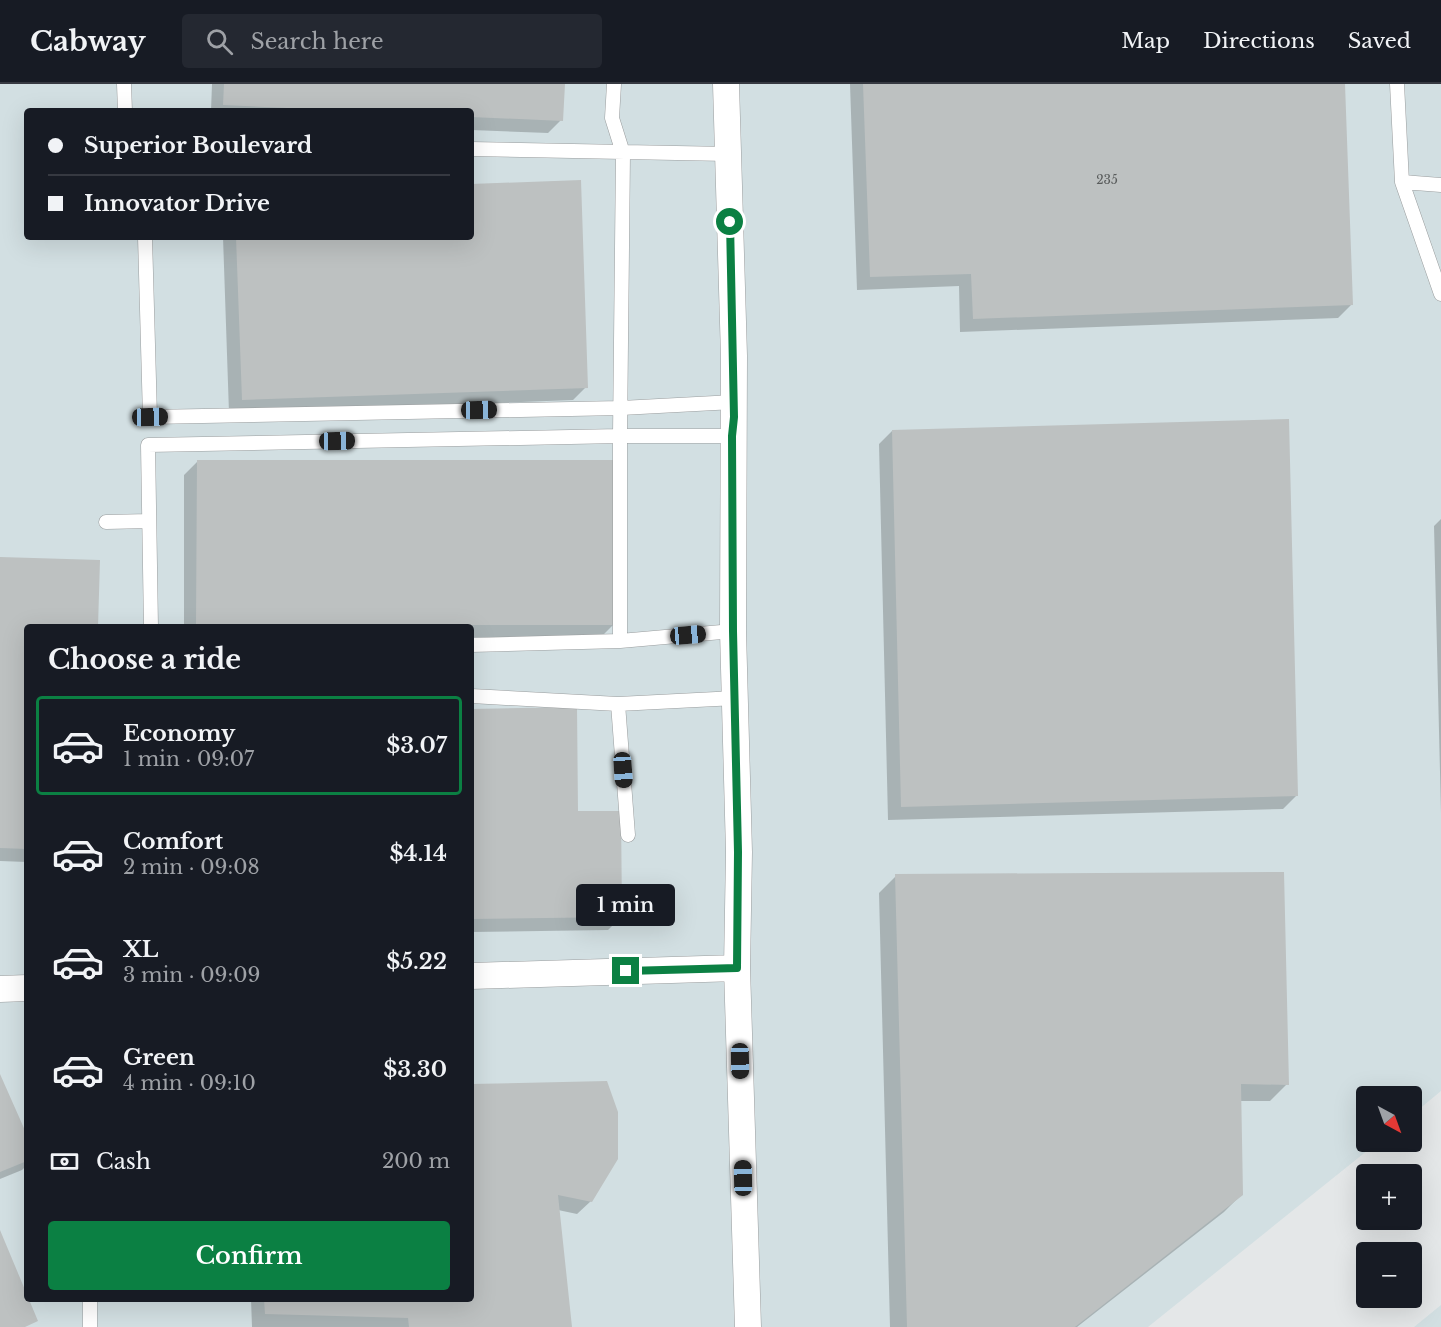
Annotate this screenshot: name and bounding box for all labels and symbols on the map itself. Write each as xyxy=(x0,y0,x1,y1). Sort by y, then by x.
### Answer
house number: 235 xyxy=(1096,172,1118,187)
route start xyxy=(716,208,743,235)
car xyxy=(461,401,497,419)
car xyxy=(132,408,168,426)
car xyxy=(319,432,355,450)
car xyxy=(669,624,707,646)
car xyxy=(613,751,633,789)
callout: 1 min xyxy=(576,884,676,926)
route end xyxy=(612,957,639,984)
car xyxy=(731,1043,749,1079)
north arrow xyxy=(1356,1086,1422,1152)
car xyxy=(734,1160,752,1196)

